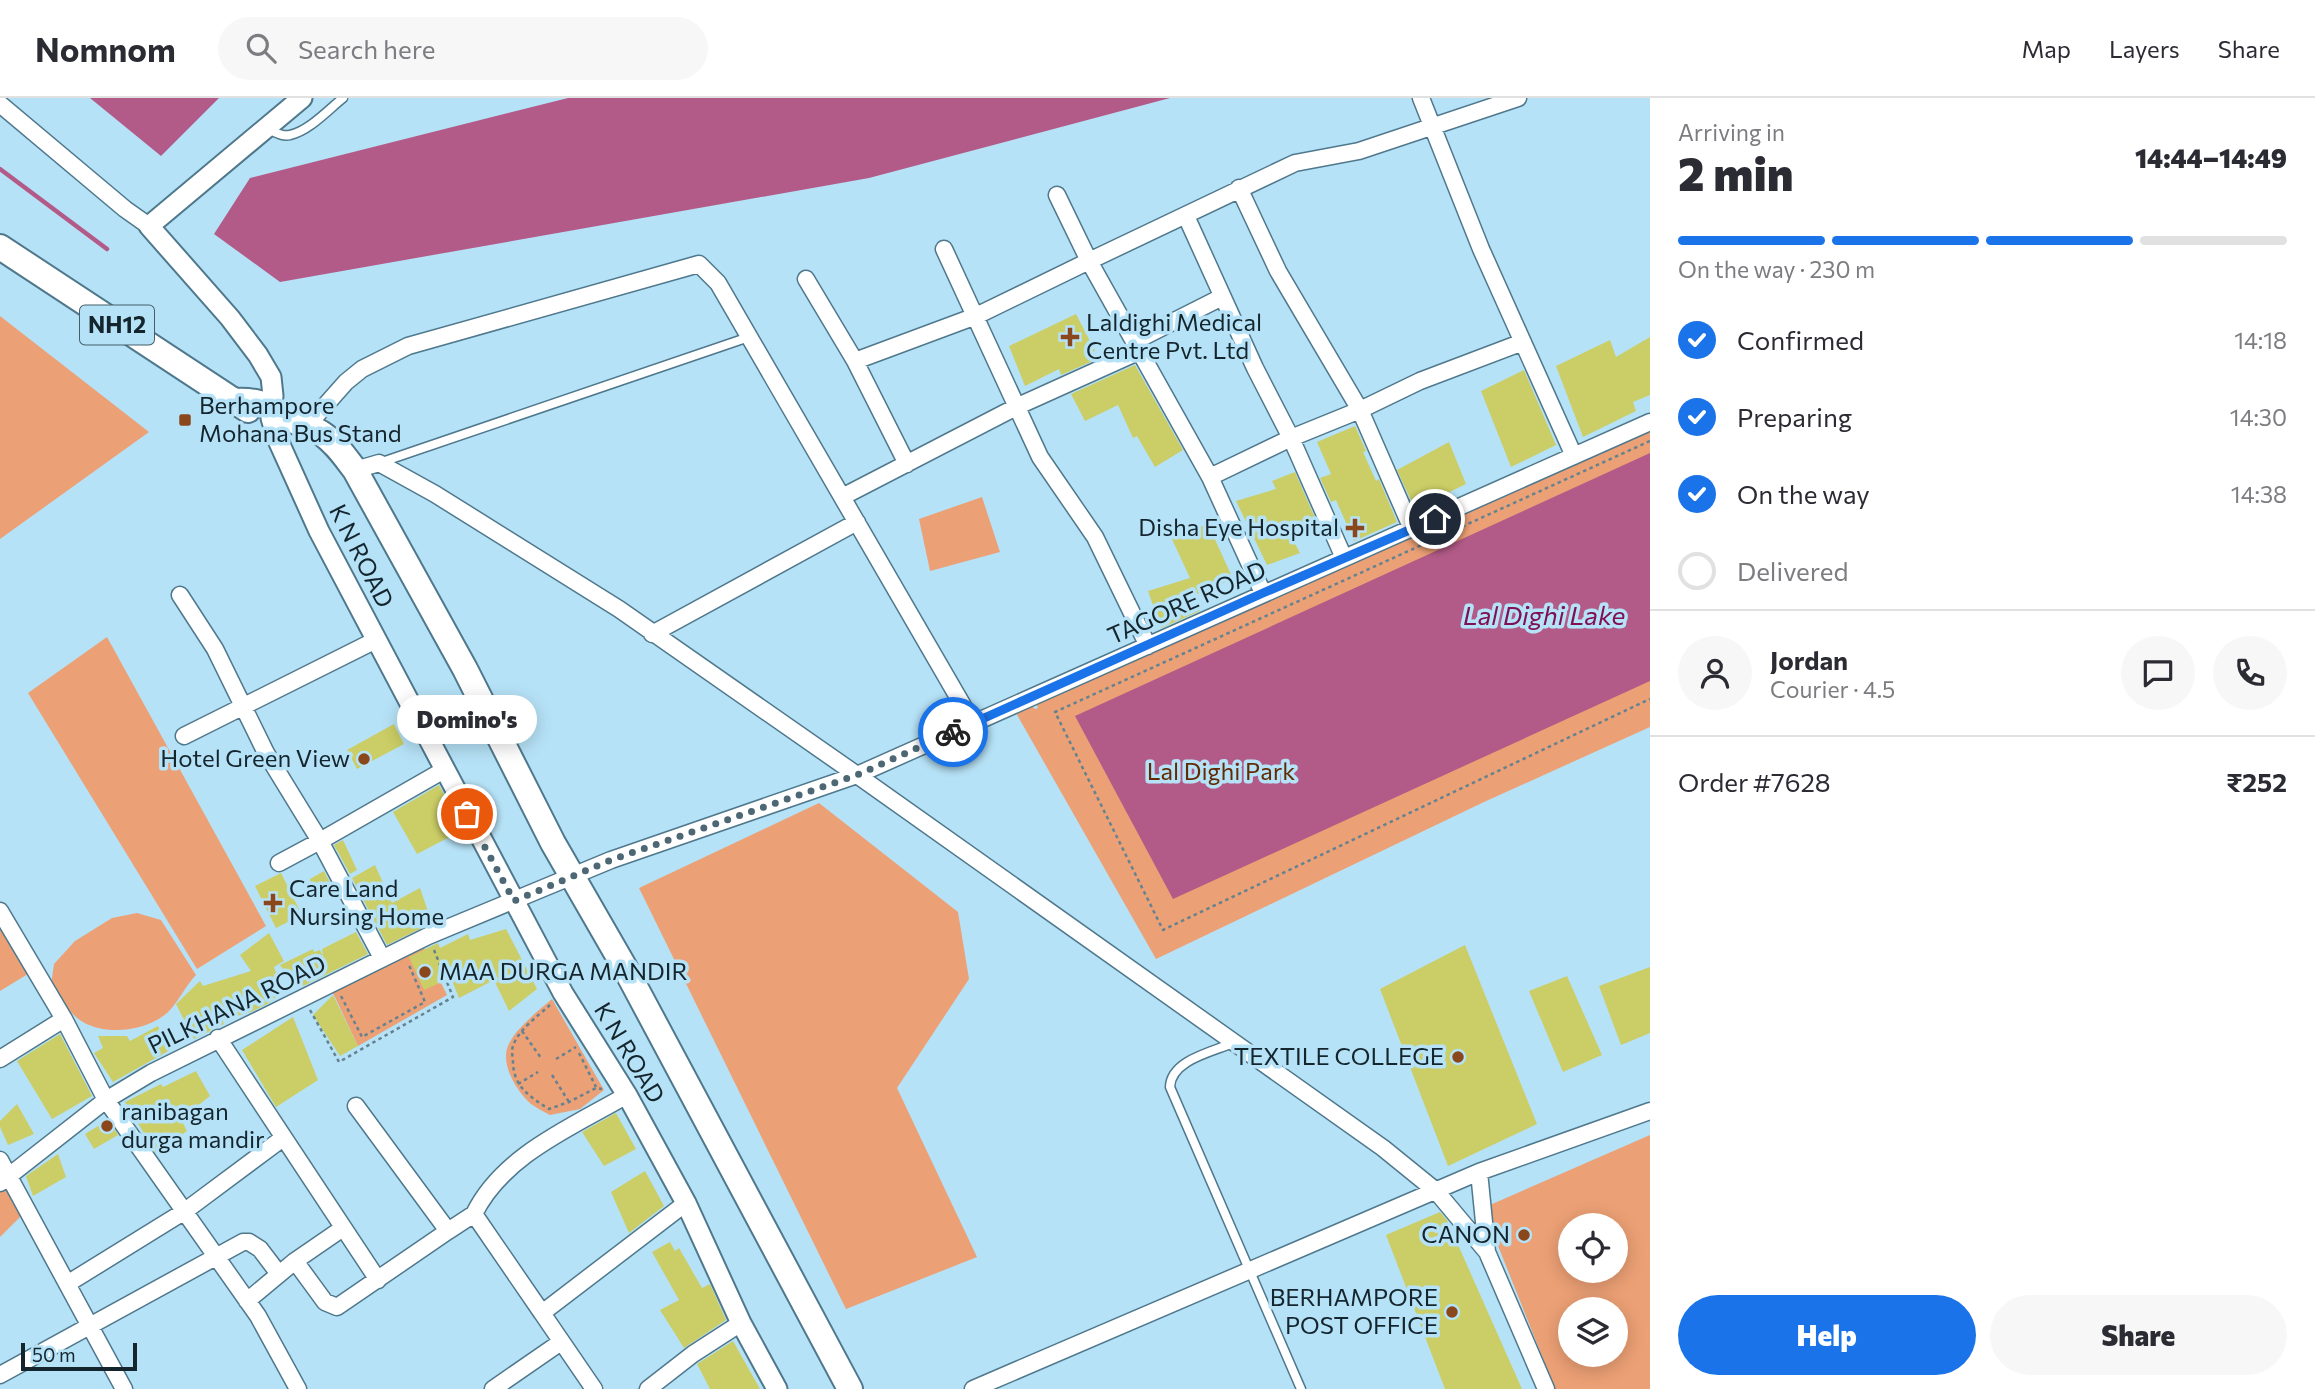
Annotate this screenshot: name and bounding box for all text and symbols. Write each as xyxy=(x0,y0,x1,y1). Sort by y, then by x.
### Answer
search box xyxy=(218,17,708,80)
text: Nomnom xyxy=(35,28,176,69)
icon: search xyxy=(242,29,280,67)
text: Search here xyxy=(298,33,435,64)
text: Map xyxy=(2022,34,2071,63)
text: Layers xyxy=(2109,34,2180,63)
text: Share xyxy=(2218,34,2280,63)
text: Arriving in xyxy=(1678,118,1785,146)
text: 14:44–14:49 xyxy=(2135,142,2287,173)
text: 2 min xyxy=(1678,144,1794,200)
text: On the way · 230 m xyxy=(1678,255,1875,283)
road number: NH12 xyxy=(80,306,154,344)
place label: Laldighi Medical Centre Pvt. Ltd xyxy=(1086,307,1262,364)
icon: check xyxy=(1678,321,1716,359)
text: Confirmed xyxy=(1737,324,1864,355)
text: 14:18 xyxy=(2234,326,2287,354)
marker: Laldighi Medical Centre Pvt. Ltd xyxy=(1060,327,1080,347)
place label: Berhampore Mohana Bus Stand xyxy=(199,390,402,447)
icon: check xyxy=(1678,398,1716,436)
text: Preparing xyxy=(1737,401,1852,432)
text: 14:30 xyxy=(2230,403,2287,431)
marker: Berhampore Mohana Bus Stand xyxy=(177,412,193,428)
icon: check xyxy=(1678,475,1716,513)
text: On the way xyxy=(1737,478,1870,509)
text: 14:38 xyxy=(2231,480,2287,508)
pin xyxy=(1405,489,1465,549)
street label: K N ROAD xyxy=(324,499,401,612)
icon: home xyxy=(1416,500,1454,538)
place label: Disha Eye Hospital xyxy=(1138,512,1339,541)
marker: Disha Eye Hospital xyxy=(1345,518,1365,538)
street label: TAGORE ROAD xyxy=(1103,554,1270,649)
text: Delivered xyxy=(1737,555,1848,586)
water label: Lal Dighi Lake xyxy=(1463,599,1625,630)
button: person xyxy=(1678,636,1752,710)
button: chat xyxy=(2121,636,2195,710)
button: phone xyxy=(2213,636,2287,710)
text: Jordan xyxy=(1770,644,1848,675)
text: Courier · 4.5 xyxy=(1770,675,1895,703)
callout: Domino's xyxy=(397,695,537,744)
courier xyxy=(918,697,988,767)
text: Domino's xyxy=(417,705,517,733)
icon: bike xyxy=(934,713,972,751)
place label: Hotel Green View xyxy=(160,743,350,772)
marker: Hotel Green View xyxy=(356,751,372,767)
park label: Lal Dighi Park xyxy=(1147,756,1295,785)
text: Order #7628 xyxy=(1678,766,1831,797)
text: ₹252 xyxy=(2226,766,2287,797)
pin xyxy=(437,784,497,844)
icon: bag xyxy=(448,795,486,833)
place label: Care Land Nursing Home xyxy=(289,873,444,930)
marker: Care Land Nursing Home xyxy=(263,893,283,913)
street label: PILKHANA ROAD xyxy=(143,948,330,1059)
place label: MAA DURGA MANDIR xyxy=(439,956,687,985)
marker: MAA DURGA MANDIR xyxy=(417,964,433,980)
street label: K N ROAD xyxy=(589,997,672,1108)
place label: TEXTILE COLLEGE xyxy=(1234,1041,1444,1070)
marker: TEXTILE COLLEGE xyxy=(1450,1049,1466,1065)
place label: ranibagan durga mandir xyxy=(121,1096,265,1153)
marker: ranibagan durga mandir xyxy=(99,1118,115,1134)
map controls xyxy=(1558,1213,1628,1367)
button: locate xyxy=(1558,1213,1628,1283)
place label: CANON xyxy=(1421,1219,1510,1248)
marker: CANON xyxy=(1516,1227,1532,1243)
place label: BERHAMPORE POST OFFICE xyxy=(1270,1282,1438,1339)
button: Help xyxy=(1678,1295,1976,1375)
button: Share xyxy=(1990,1295,2287,1375)
button: layers xyxy=(1558,1297,1628,1367)
marker: BERHAMPORE POST OFFICE xyxy=(1444,1304,1460,1320)
scale bar xyxy=(21,1340,136,1372)
text: 50 m xyxy=(32,1343,76,1366)

